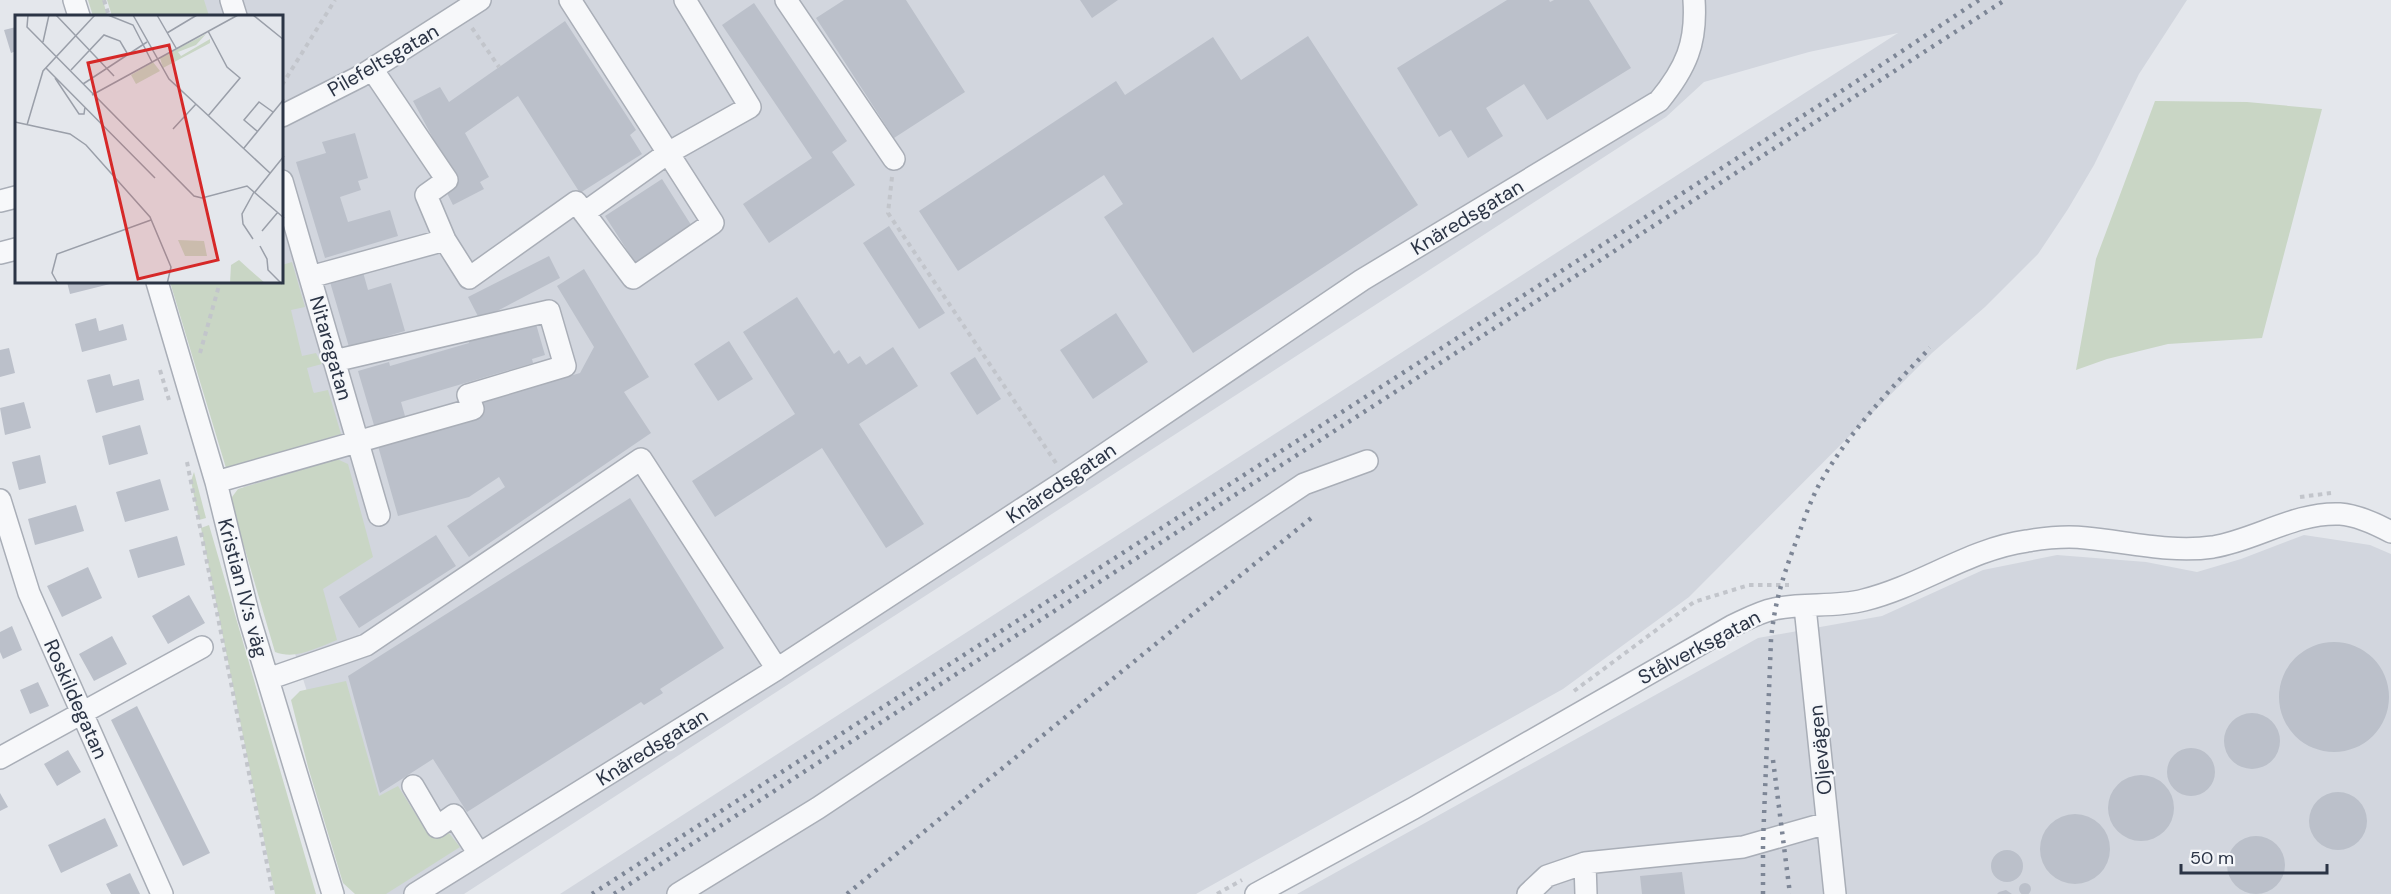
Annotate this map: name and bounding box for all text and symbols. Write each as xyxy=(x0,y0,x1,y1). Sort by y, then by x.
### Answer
inset map xyxy=(15,15,284,284)
street label: Pilefeltsgatan xyxy=(323,18,443,102)
street label: Knäredsgatan xyxy=(1406,173,1528,261)
street label: Nitaregatan xyxy=(304,293,358,403)
street label: Knäredsgatan xyxy=(1001,437,1121,529)
street label: Kristian IV:s väg xyxy=(212,516,274,660)
street label: Stålverksgatan xyxy=(1633,604,1765,690)
street label: Roskildegatan xyxy=(38,635,114,763)
street label: Knäredsgatan xyxy=(591,702,713,792)
street label: Oljevägen xyxy=(1802,704,1838,796)
scale bar xyxy=(2181,837,2326,875)
text: 50 m xyxy=(2190,846,2234,870)

